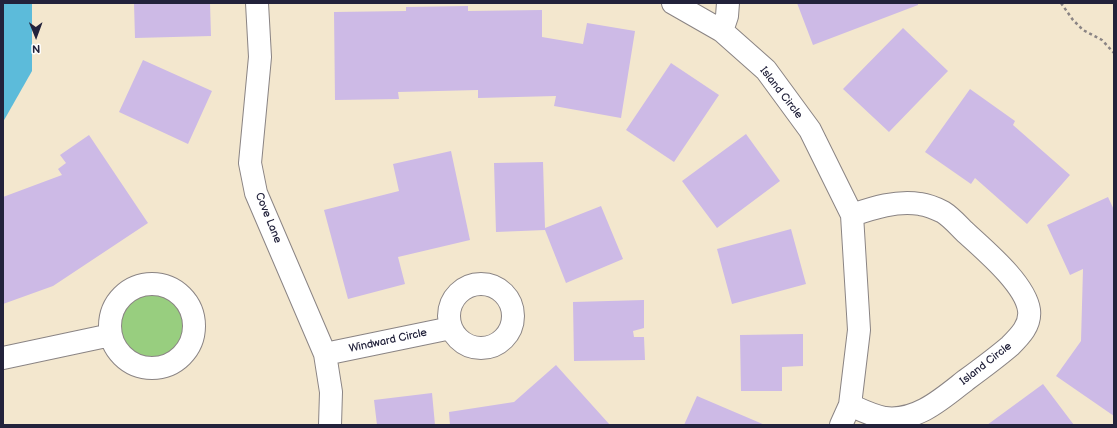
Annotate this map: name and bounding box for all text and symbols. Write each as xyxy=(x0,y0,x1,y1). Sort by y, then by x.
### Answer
north arrow xyxy=(16,16,56,56)
text: N xyxy=(32,42,40,55)
street label: Island Circle xyxy=(757,65,805,121)
street label: Cove Lane xyxy=(252,191,284,245)
street label: Windward Circle xyxy=(348,326,428,356)
street label: Island Circle xyxy=(958,340,1014,388)

